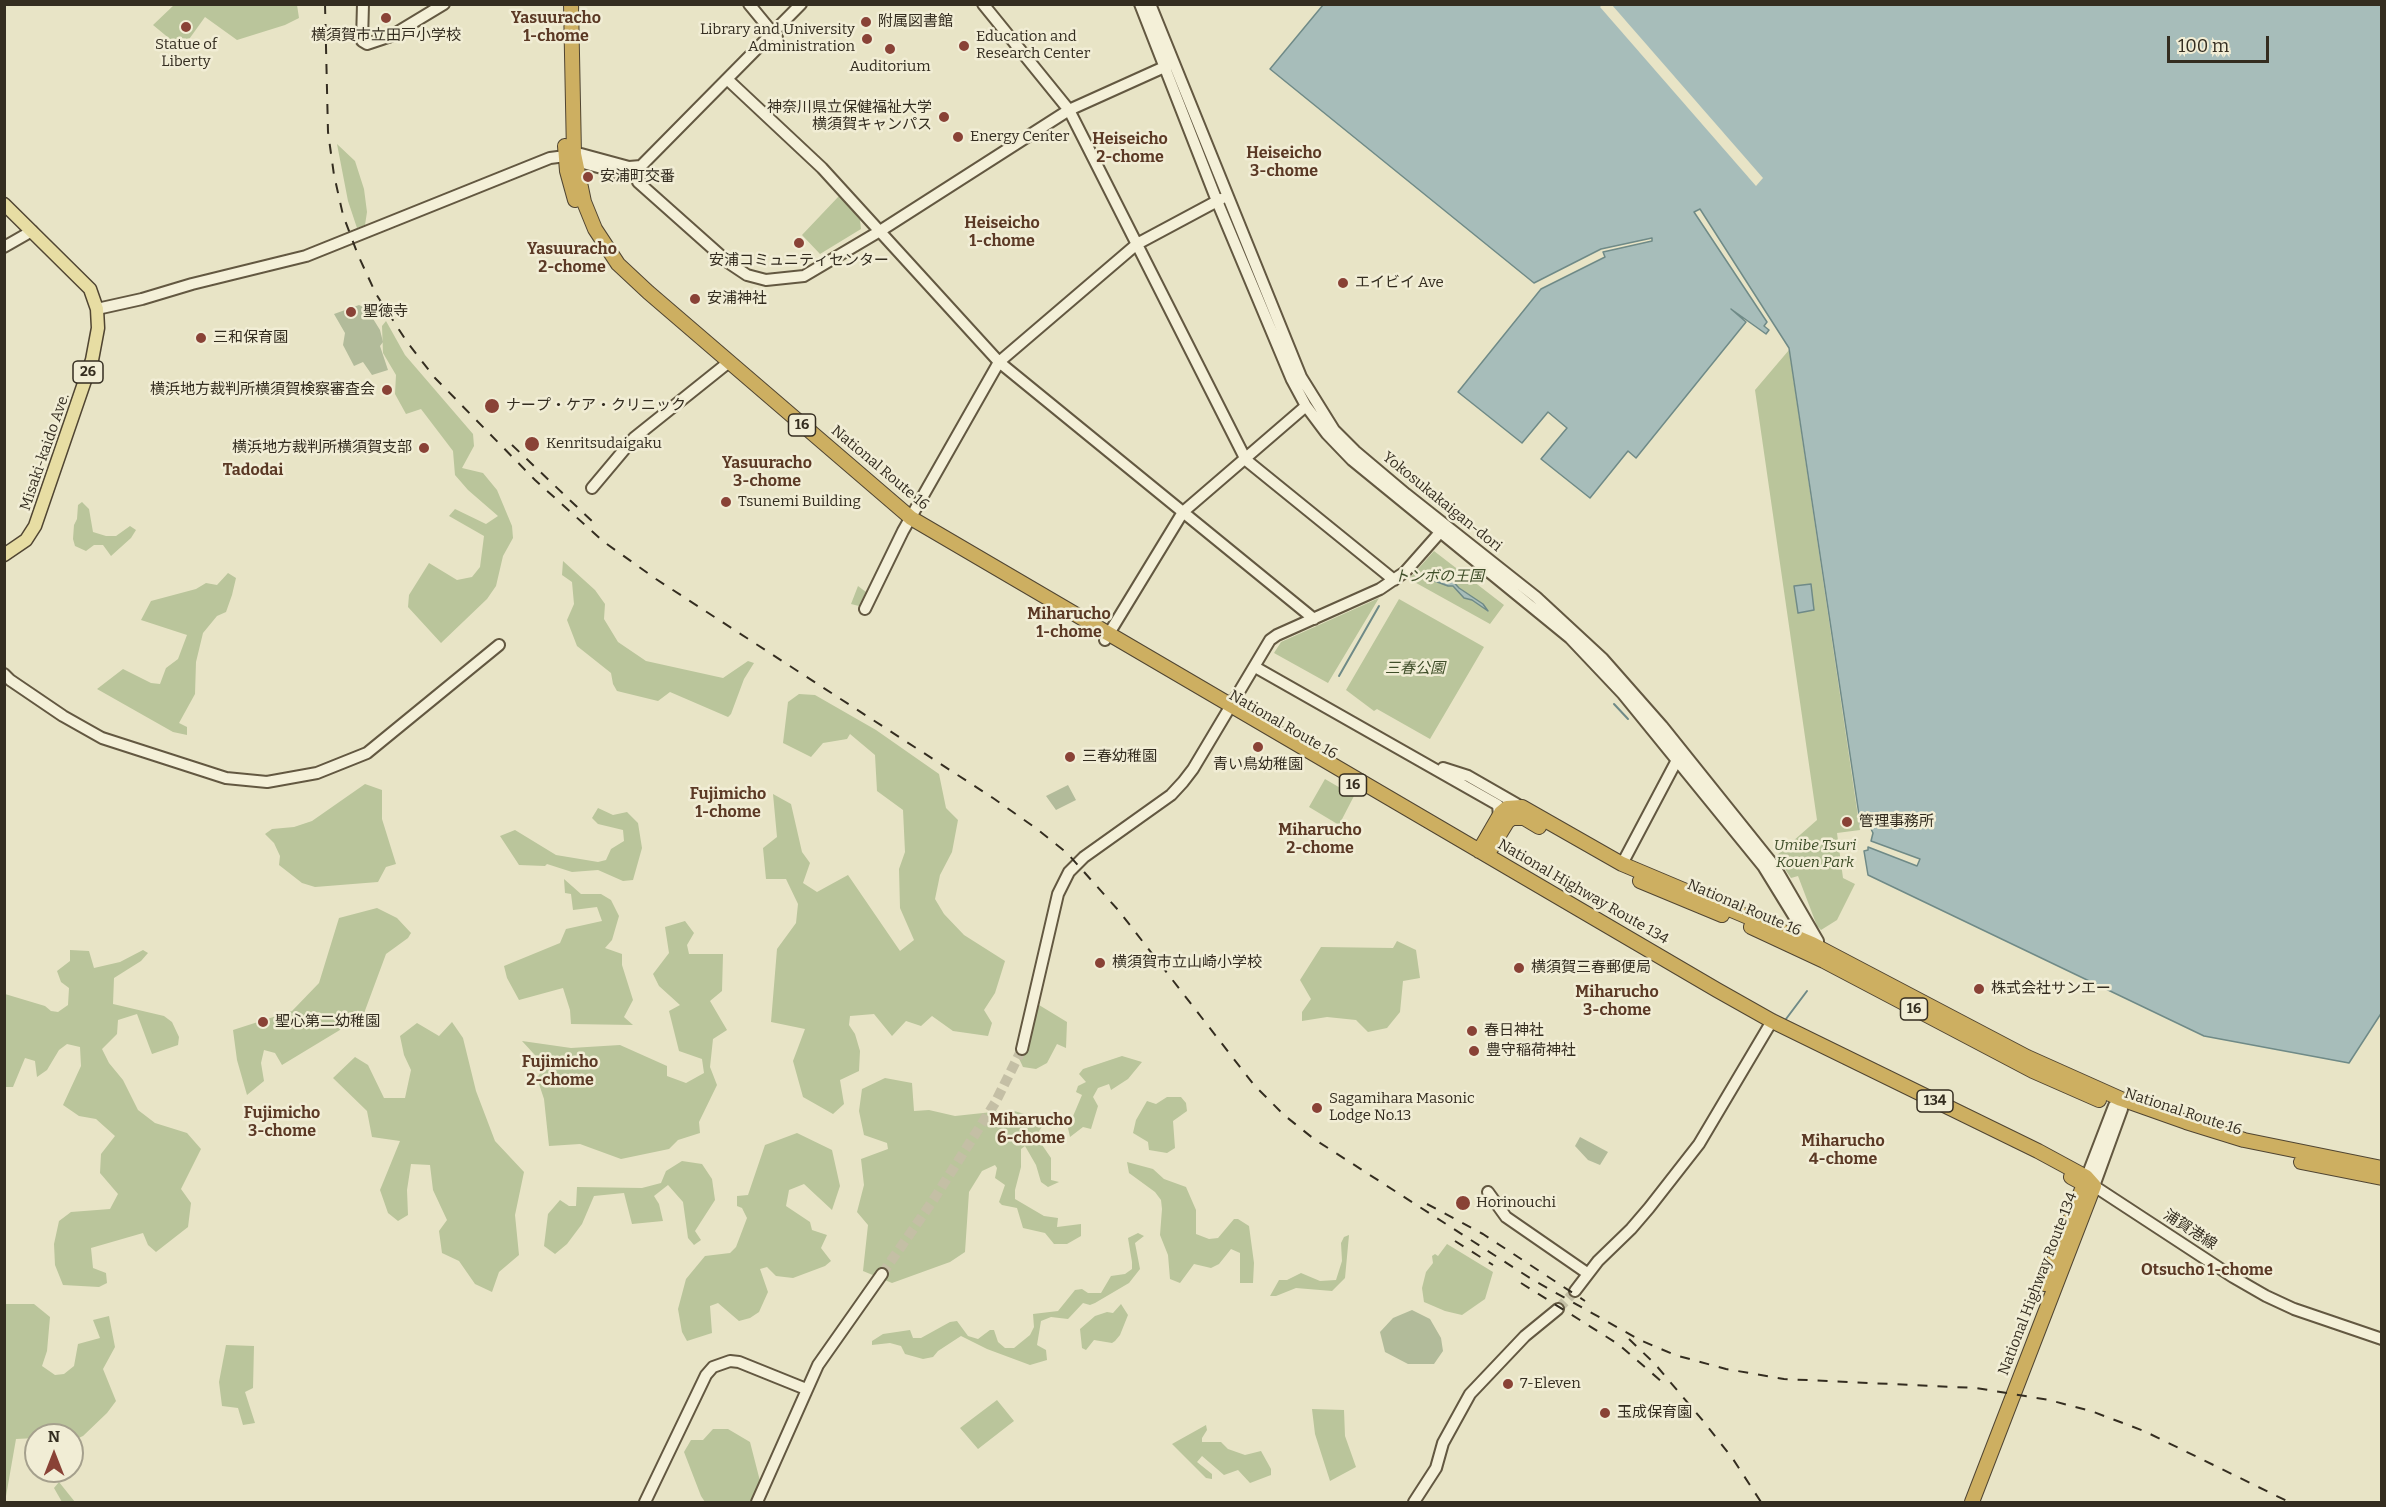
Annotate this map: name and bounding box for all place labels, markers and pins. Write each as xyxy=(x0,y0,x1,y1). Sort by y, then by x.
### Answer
marker: 横須賀市立田戸小学校 xyxy=(379,11,393,25)
place label: 附属図書館 xyxy=(878,13,953,31)
marker: 附属図書館 xyxy=(859,15,873,29)
marker: Statue of Liberty xyxy=(179,20,193,34)
place label: Library and University Administration xyxy=(700,21,855,56)
place label: 横須賀市立田戸小学校 xyxy=(311,27,461,45)
place label: Education and Research Center xyxy=(976,28,1090,63)
marker: Library and University Administration xyxy=(860,32,874,46)
place label: Statue of Liberty xyxy=(155,36,217,71)
marker: Education and Research Center xyxy=(957,39,971,53)
marker: Auditorium xyxy=(883,42,897,56)
place label: Auditorium xyxy=(849,58,931,76)
place label: 神奈川県立保健福祉大学 横須賀キャンパス xyxy=(767,99,932,134)
marker: 神奈川県立保健福祉大学 横須賀キャンパス xyxy=(937,110,951,124)
place label: Energy Center xyxy=(970,128,1069,146)
marker: Energy Center xyxy=(951,130,965,144)
place label: 安浦町交番 xyxy=(600,168,675,186)
marker: 安浦町交番 xyxy=(581,170,595,184)
marker: 安浦コミュニティセンター xyxy=(792,236,806,250)
place label: 安浦コミュニティセンター xyxy=(709,252,889,270)
place label: エイビイ Ave xyxy=(1355,274,1444,292)
marker: エイビイ Ave xyxy=(1336,276,1350,290)
place label: 安浦神社 xyxy=(707,290,767,308)
marker: 安浦神社 xyxy=(688,292,702,306)
place label: 聖徳寺 xyxy=(363,303,408,321)
marker: 聖徳寺 xyxy=(344,305,358,319)
place label: 三和保育園 xyxy=(213,329,288,347)
marker: 三和保育園 xyxy=(194,331,208,345)
place label: 横浜地方裁判所横須賀検察審査会 xyxy=(150,381,375,399)
marker: 横浜地方裁判所横須賀検察審査会 xyxy=(380,383,394,397)
marker: ナープ・ケア・クリニック xyxy=(483,397,501,415)
place label: ナープ・ケア・クリニック xyxy=(506,397,686,415)
marker: Kenritsudaigaku xyxy=(523,435,541,453)
place label: Kenritsudaigaku xyxy=(546,435,662,453)
place label: 横浜地方裁判所横須賀支部 xyxy=(232,439,412,457)
marker: 横浜地方裁判所横須賀支部 xyxy=(417,441,431,455)
place label: Tsunemi Building xyxy=(738,493,861,511)
marker: Tsunemi Building xyxy=(719,495,733,509)
marker: 青い鳥幼稚園 xyxy=(1251,740,1265,754)
place label: 三春幼稚園 xyxy=(1082,748,1157,766)
marker: 三春幼稚園 xyxy=(1063,750,1077,764)
place label: 青い鳥幼稚園 xyxy=(1213,756,1303,774)
place label: 管理事務所 xyxy=(1859,813,1934,831)
marker: 管理事務所 xyxy=(1840,815,1854,829)
place label: 横須賀市立山崎小学校 xyxy=(1112,954,1262,972)
marker: 横須賀市立山崎小学校 xyxy=(1093,956,1107,970)
place label: 横須賀三春郵便局 xyxy=(1531,959,1651,977)
marker: 横須賀三春郵便局 xyxy=(1512,961,1526,975)
place label: 株式会社サンエー xyxy=(1991,980,2111,998)
marker: 株式会社サンエー xyxy=(1972,982,1986,996)
place label: 聖心第二幼稚園 xyxy=(275,1013,380,1031)
marker: 聖心第二幼稚園 xyxy=(256,1015,270,1029)
place label: 春日神社 xyxy=(1484,1022,1544,1040)
marker: 春日神社 xyxy=(1465,1024,1479,1038)
place label: 豊守稲荷神社 xyxy=(1486,1042,1576,1060)
marker: 豊守稲荷神社 xyxy=(1467,1044,1481,1058)
place label: Sagamihara Masonic Lodge No.13 xyxy=(1329,1090,1475,1125)
marker: Sagamihara Masonic Lodge No.13 xyxy=(1310,1101,1324,1115)
marker: Horinouchi xyxy=(1454,1194,1472,1212)
place label: Horinouchi xyxy=(1476,1194,1556,1212)
place label: 7-Eleven xyxy=(1520,1375,1581,1393)
marker: 7-Eleven xyxy=(1501,1377,1515,1391)
place label: 玉成保育園 xyxy=(1617,1404,1692,1422)
marker: 玉成保育園 xyxy=(1598,1406,1612,1420)

